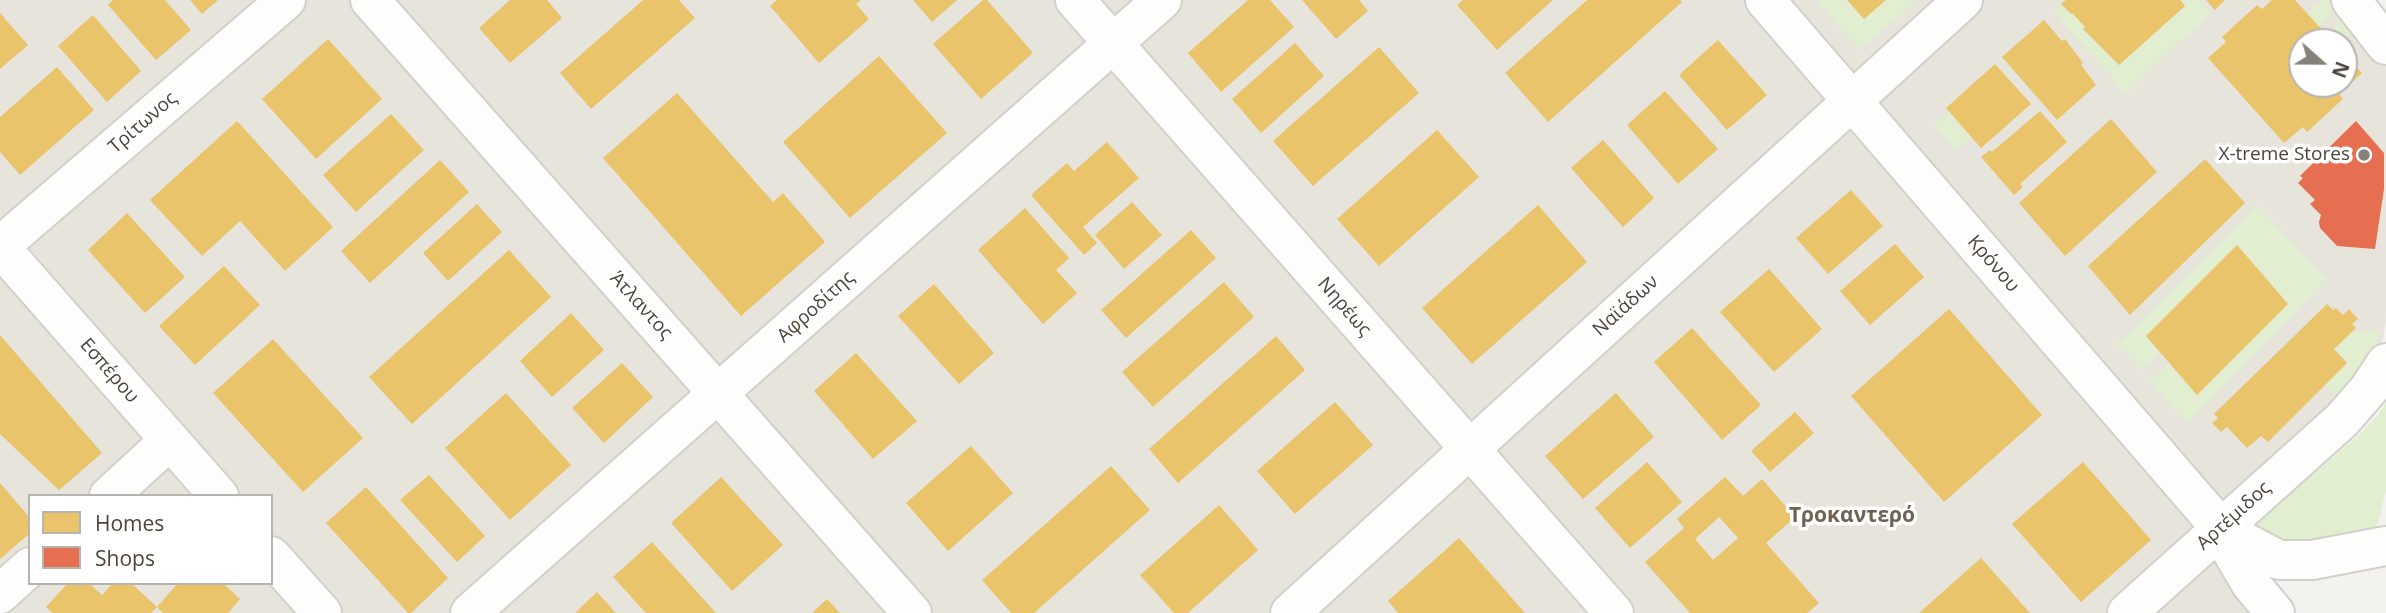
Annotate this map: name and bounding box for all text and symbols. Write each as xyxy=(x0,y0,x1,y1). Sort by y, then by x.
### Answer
north arrow xyxy=(2288,28,2358,98)
text: N xyxy=(2326,58,2356,82)
street label: Τρίτωνος xyxy=(104,87,182,159)
place label: X-treme Stores xyxy=(2218,144,2350,166)
marker: X-treme Stores xyxy=(2356,147,2372,163)
street label: Κρόνου xyxy=(1962,231,2024,297)
street label: Αφροδίτης xyxy=(773,266,859,348)
street label: Άτλαντος xyxy=(605,268,677,344)
street label: Ναϊάδων xyxy=(1589,271,1663,341)
street label: Νηρέως xyxy=(1312,273,1376,341)
street label: Εσπέρου xyxy=(75,334,143,408)
street label: Αρτέμιδος xyxy=(2192,477,2276,555)
legend xyxy=(28,494,273,585)
district label: Τροκαντερό xyxy=(1789,503,1915,529)
text: Homes xyxy=(95,509,164,537)
text: Shops xyxy=(95,544,155,572)

